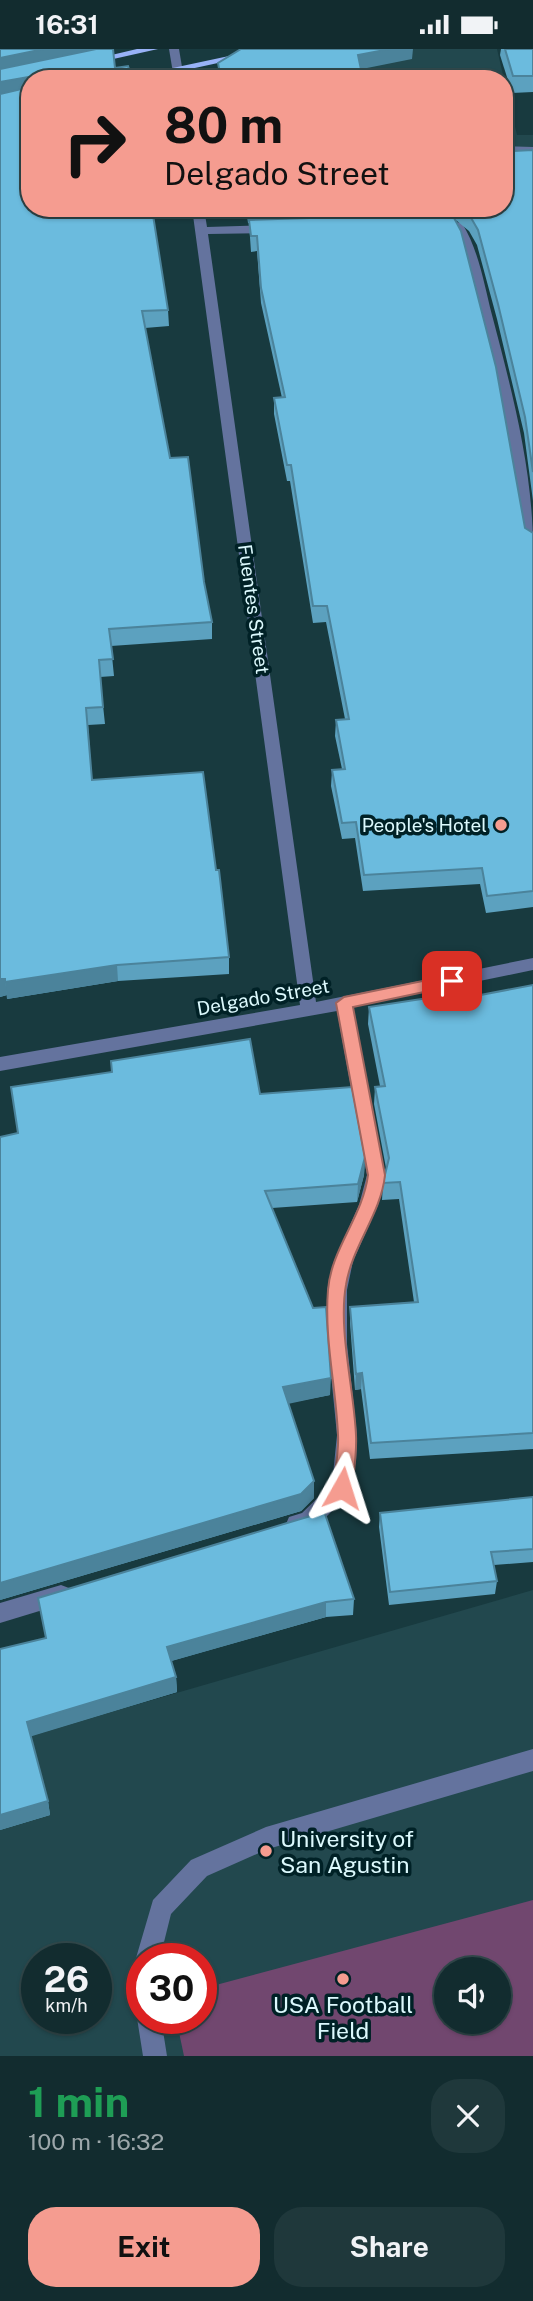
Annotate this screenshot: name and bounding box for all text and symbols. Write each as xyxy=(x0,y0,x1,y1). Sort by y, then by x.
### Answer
text: 16:31 xyxy=(35,9,99,40)
text: 80 m xyxy=(164,96,283,154)
icon: right xyxy=(49,98,140,189)
text: Delgado Street xyxy=(164,155,390,192)
street label: Fuentes Street xyxy=(234,543,274,675)
place label: People's Hotel xyxy=(362,814,487,836)
marker: People's Hotel xyxy=(493,817,509,833)
pin xyxy=(422,951,482,1011)
icon: arrive xyxy=(433,962,471,1000)
street label: Delgado Street xyxy=(195,975,331,1019)
position arrow xyxy=(305,1451,379,1525)
place label: University of San Agustin xyxy=(280,1825,414,1878)
marker: University of San Agustin xyxy=(258,1843,274,1859)
speed limit sign: 30 xyxy=(126,1943,217,2034)
map controls xyxy=(434,1957,511,2034)
button: sound xyxy=(434,1957,511,2034)
text: 26 xyxy=(44,1959,89,2000)
marker: USA Football Field xyxy=(335,1971,351,1987)
place label: USA Football Field xyxy=(273,1991,413,2044)
text: km/h xyxy=(45,1995,88,2016)
text: 1 min xyxy=(28,2077,129,2126)
button: close xyxy=(431,2079,505,2153)
text: 100 m · 16:32 xyxy=(28,2128,164,2155)
button: Exit xyxy=(28,2207,260,2287)
button: Share xyxy=(274,2207,505,2287)

